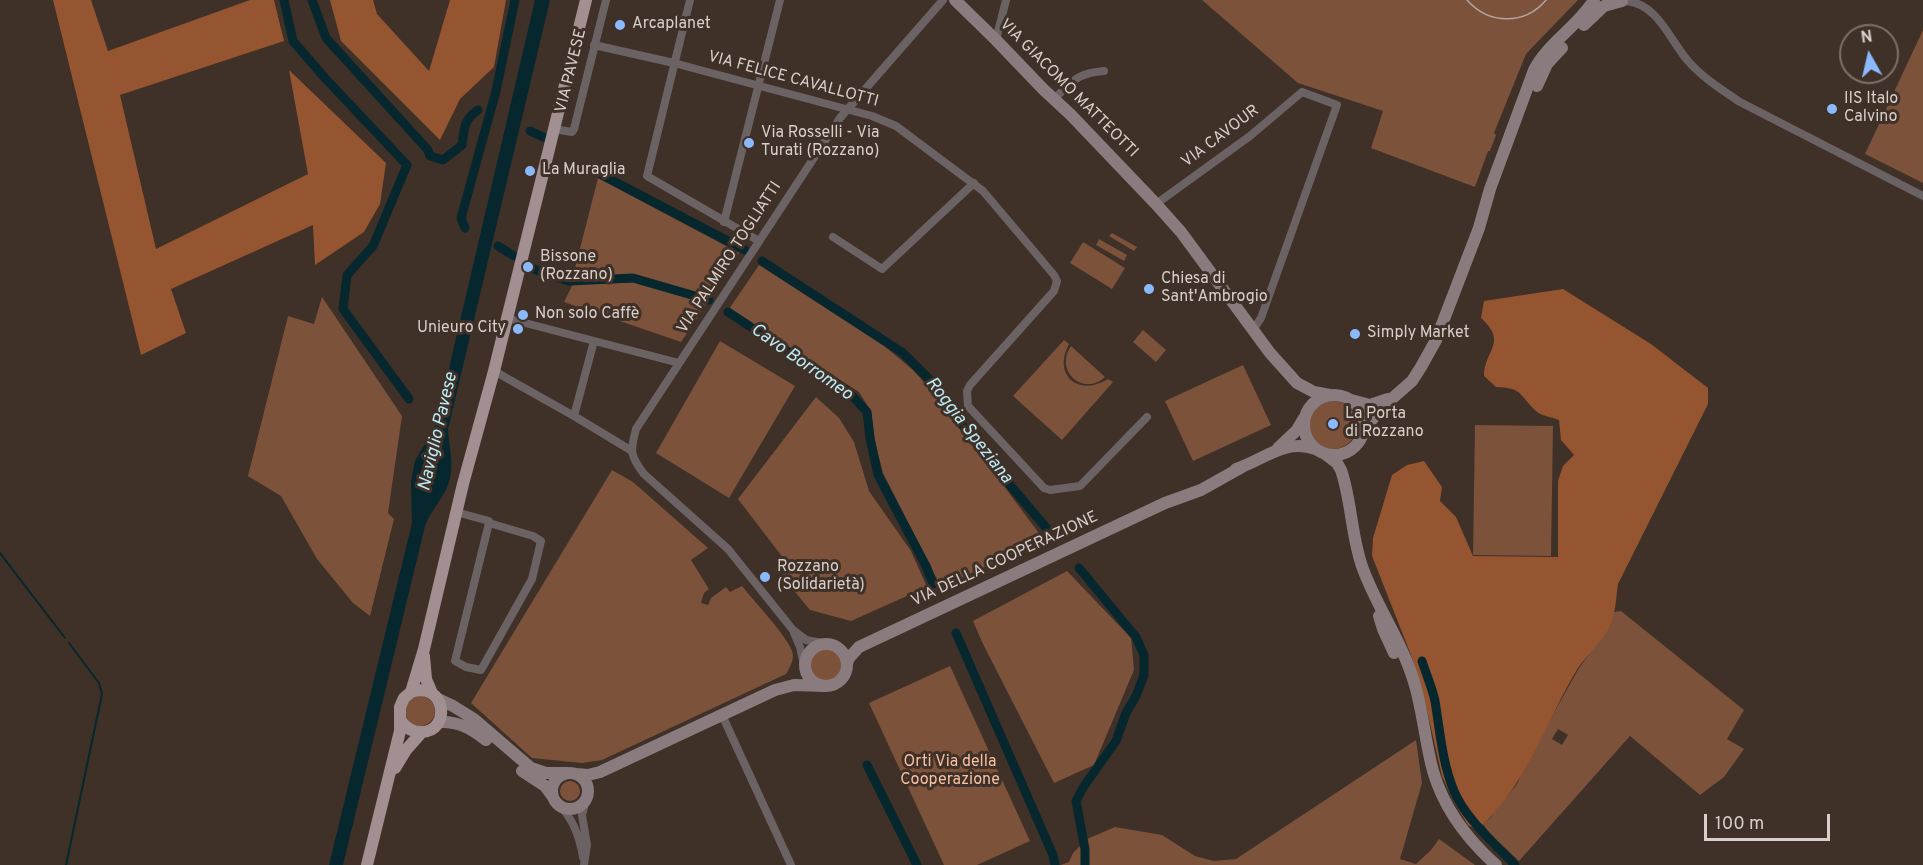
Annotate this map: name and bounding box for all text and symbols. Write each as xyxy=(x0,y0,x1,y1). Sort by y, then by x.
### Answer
place label: Arcaplanet xyxy=(632,15,711,35)
street label: VIA GIACOMO MATTEOTTI xyxy=(995,16,1141,162)
marker: Arcaplanet xyxy=(613,18,627,32)
north arrow xyxy=(1839,24,1899,84)
street label: VIA PAVESE xyxy=(552,27,592,115)
text: N xyxy=(1860,27,1874,49)
street label: VIA FELICE CAVALLOTTI xyxy=(706,48,880,112)
place label: IIS Italo Calvino xyxy=(1844,90,1898,128)
street label: VIA CAVOUR xyxy=(1178,102,1264,172)
marker: IIS Italo Calvino xyxy=(1825,102,1839,116)
place label: Via Rosselli - Via Turati (Rozzano) xyxy=(761,124,879,162)
marker: Via Rosselli - Via Turati (Rozzano) xyxy=(742,136,756,150)
place label: La Muraglia xyxy=(542,161,625,181)
marker: La Muraglia xyxy=(523,164,537,178)
street label: VIA PALMIRO TOGLIATTI xyxy=(674,178,786,338)
place label: Bissone (Rozzano) xyxy=(540,248,613,286)
marker: Bissone (Rozzano) xyxy=(521,260,535,274)
place label: Chiesa di Sant'Ambrogio xyxy=(1161,270,1268,308)
marker: Chiesa di Sant'Ambrogio xyxy=(1142,282,1156,296)
place label: Non solo Caffè xyxy=(535,305,639,325)
marker: Non solo Caffè xyxy=(516,308,530,322)
place label: Unieuro City xyxy=(417,319,506,339)
water label: Cavo Borromeo xyxy=(746,320,856,406)
marker: Unieuro City xyxy=(511,322,525,336)
place label: Simply Market xyxy=(1367,324,1470,344)
marker: Simply Market xyxy=(1348,327,1362,341)
water label: Naviglio Pavese xyxy=(415,371,463,493)
water label: Roggia Speziana xyxy=(920,373,1016,489)
place label: La Porta di Rozzano xyxy=(1345,405,1424,443)
marker: La Porta di Rozzano xyxy=(1326,417,1340,431)
street label: VIA DELLA COOPERAZIONE xyxy=(909,508,1101,612)
place label: Rozzano (Solidarietà) xyxy=(777,558,865,596)
marker: Rozzano (Solidarietà) xyxy=(758,570,772,584)
park label: Orti Via della Cooperazione xyxy=(900,753,1000,791)
scale bar xyxy=(1707,802,1833,840)
text: 100 m xyxy=(1715,813,1764,836)

